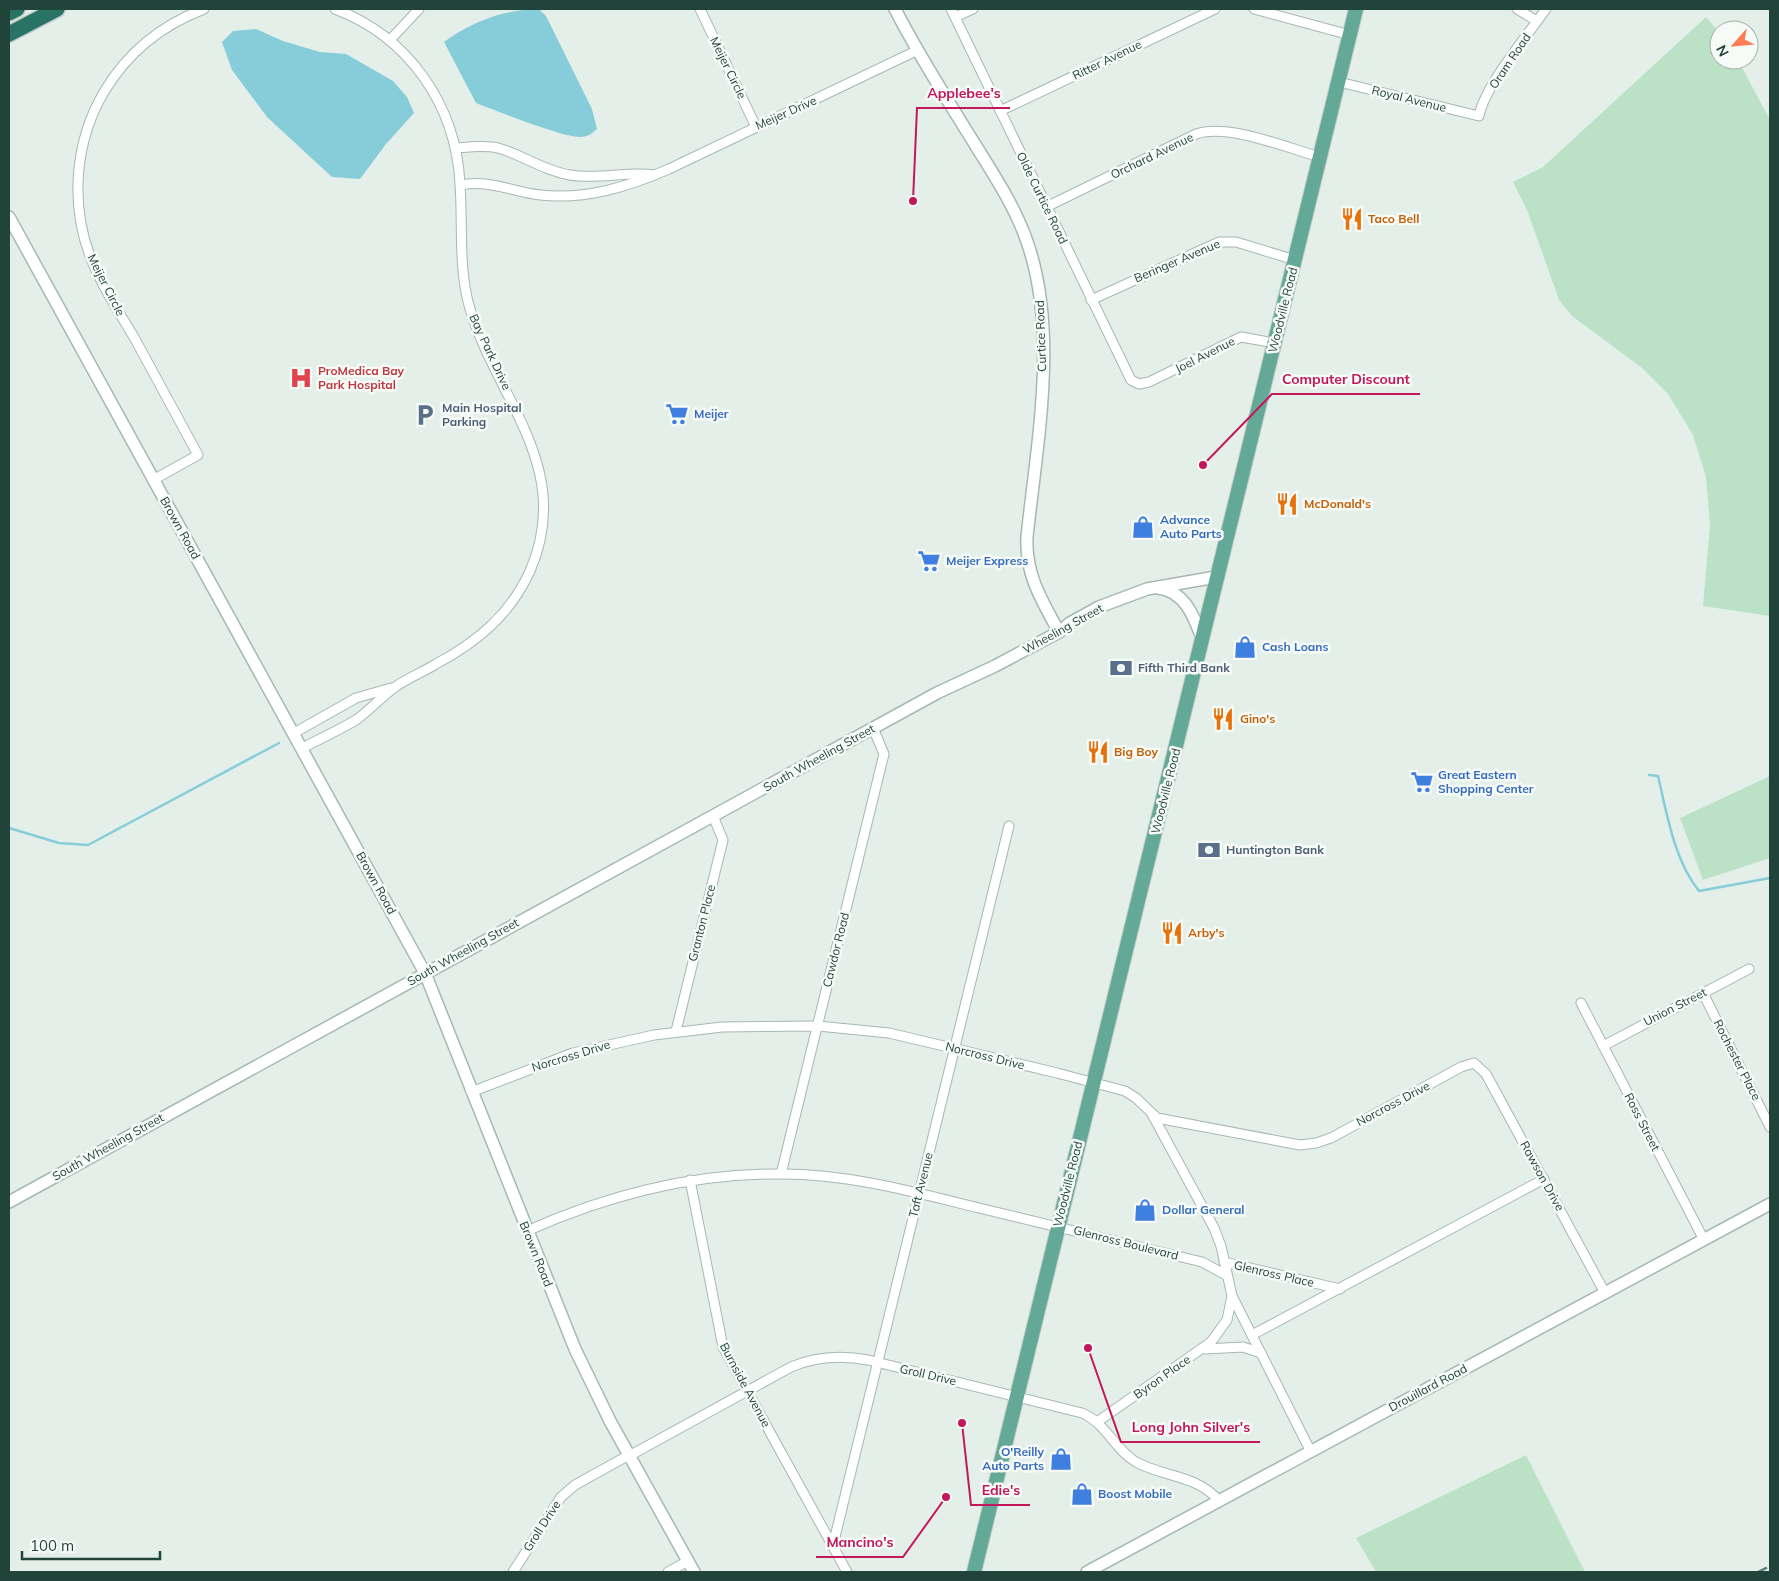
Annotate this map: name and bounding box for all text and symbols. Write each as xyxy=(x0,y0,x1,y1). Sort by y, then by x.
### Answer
north arrow xyxy=(1709,20,1759,70)
street label: Oram Road xyxy=(1486,30,1534,91)
street label: Meijer Circle xyxy=(707,34,750,101)
street label: Ritter Avenue xyxy=(1070,36,1144,83)
text: N xyxy=(1712,42,1733,60)
callout: Applebee's xyxy=(917,79,1010,108)
street label: Royal Avenue xyxy=(1370,82,1448,115)
text: Applebee's xyxy=(927,84,1001,102)
street label: Meijer Drive xyxy=(753,92,819,133)
street label: Orchard Avenue xyxy=(1108,129,1196,182)
street label: Olde Curtice Road xyxy=(1014,149,1071,246)
restaurant icon: Taco Bell xyxy=(1339,206,1365,232)
place label: Taco Bell xyxy=(1368,211,1419,226)
street label: Beringer Avenue xyxy=(1132,236,1222,285)
street label: Meijer Circle xyxy=(85,251,128,318)
street label: Woodville Road xyxy=(1265,266,1300,354)
street label: Curtice Road xyxy=(1032,300,1049,372)
street label: Bay Park Drive xyxy=(466,311,515,392)
street label: Joel Avenue xyxy=(1172,333,1237,376)
place label: ProMedica Bay Park Hospital xyxy=(318,363,405,392)
hospital icon: ProMedica Bay Park Hospital xyxy=(288,365,314,391)
callout: Computer Discount xyxy=(1272,365,1420,394)
text: Computer Discount xyxy=(1282,370,1411,388)
place label: Main Hospital Parking xyxy=(442,400,522,429)
supermarket icon: Meijer xyxy=(664,401,690,427)
parking icon: Main Hospital Parking xyxy=(412,402,438,428)
place label: Meijer xyxy=(694,406,729,421)
restaurant icon: McDonald's xyxy=(1274,491,1300,517)
street label: Brown Road xyxy=(157,494,204,562)
place label: McDonald's xyxy=(1304,496,1371,511)
place label: Advance Auto Parts xyxy=(1160,512,1222,541)
shop icon: Advance Auto Parts xyxy=(1130,514,1156,540)
supermarket icon: Meijer Express xyxy=(916,548,942,574)
place label: Meijer Express xyxy=(946,553,1028,568)
street label: Wheeling Street xyxy=(1020,600,1106,657)
shop icon: Cash Loans xyxy=(1232,634,1258,660)
place label: Cash Loans xyxy=(1262,639,1328,654)
bank icon: Fifth Third Bank xyxy=(1108,655,1134,681)
place label: Fifth Third Bank xyxy=(1138,660,1230,675)
restaurant icon: Gino's xyxy=(1210,706,1236,732)
place label: Gino's xyxy=(1240,711,1275,726)
street label: South Wheeling Street xyxy=(760,721,877,795)
restaurant icon: Big Boy xyxy=(1085,739,1111,765)
place label: Big Boy xyxy=(1114,744,1158,759)
street label: Woodville Road xyxy=(1148,747,1183,835)
place label: Great Eastern Shopping Center xyxy=(1438,767,1534,796)
supermarket icon: Great Eastern Shopping Center xyxy=(1409,769,1435,795)
bank icon: Huntington Bank xyxy=(1196,837,1222,863)
place label: Huntington Bank xyxy=(1226,842,1324,857)
street label: Brown Road xyxy=(353,849,400,917)
street label: Granton Place xyxy=(685,883,718,963)
street label: Cawdor Road xyxy=(819,911,852,989)
street label: South Wheeling Street xyxy=(404,915,521,989)
restaurant icon: Arby's xyxy=(1159,920,1185,946)
place label: Arby's xyxy=(1188,925,1224,940)
street label: Union Street xyxy=(1641,984,1709,1029)
street label: Rochester Place xyxy=(1711,1017,1764,1103)
street label: Norcross Drive xyxy=(530,1036,612,1075)
street label: Norcross Drive xyxy=(944,1038,1026,1073)
street label: Norcross Drive xyxy=(1353,1078,1432,1129)
street label: Ross Street xyxy=(1621,1090,1663,1153)
street label: South Wheeling Street xyxy=(49,1110,166,1184)
street label: Rawson Drive xyxy=(1517,1138,1568,1213)
street label: Woodville Road xyxy=(1050,1140,1085,1228)
street label: Taft Avenue xyxy=(905,1151,936,1219)
shop icon: Dollar General xyxy=(1132,1197,1158,1223)
place label: Dollar General xyxy=(1162,1202,1244,1217)
street label: Brown Road xyxy=(517,1219,556,1289)
street label: Glenross Boulevard xyxy=(1072,1222,1180,1263)
street label: Glenross Place xyxy=(1233,1257,1316,1290)
street label: Burnside Avenue xyxy=(717,1340,774,1430)
street label: Byron Place xyxy=(1130,1352,1193,1402)
street label: Groll Drive xyxy=(898,1361,958,1388)
street label: Drouillard Road xyxy=(1386,1361,1470,1415)
callout: Long John Silver's xyxy=(1121,1413,1260,1442)
text: Long John Silver's xyxy=(1132,1418,1250,1436)
place label: O'Reilly Auto Parts xyxy=(982,1444,1044,1473)
shop icon: O'Reilly Auto Parts xyxy=(1048,1446,1074,1472)
callout: Edie's xyxy=(971,1476,1030,1505)
text: Edie's xyxy=(982,1481,1020,1499)
shop icon: Boost Mobile xyxy=(1069,1481,1095,1507)
place label: Boost Mobile xyxy=(1098,1486,1173,1501)
street label: Groll Drive xyxy=(520,1497,564,1554)
scale bar xyxy=(22,1528,160,1560)
callout: Mancino's xyxy=(816,1528,903,1557)
text: Mancino's xyxy=(826,1533,894,1551)
text: 100 m xyxy=(30,1536,74,1555)

